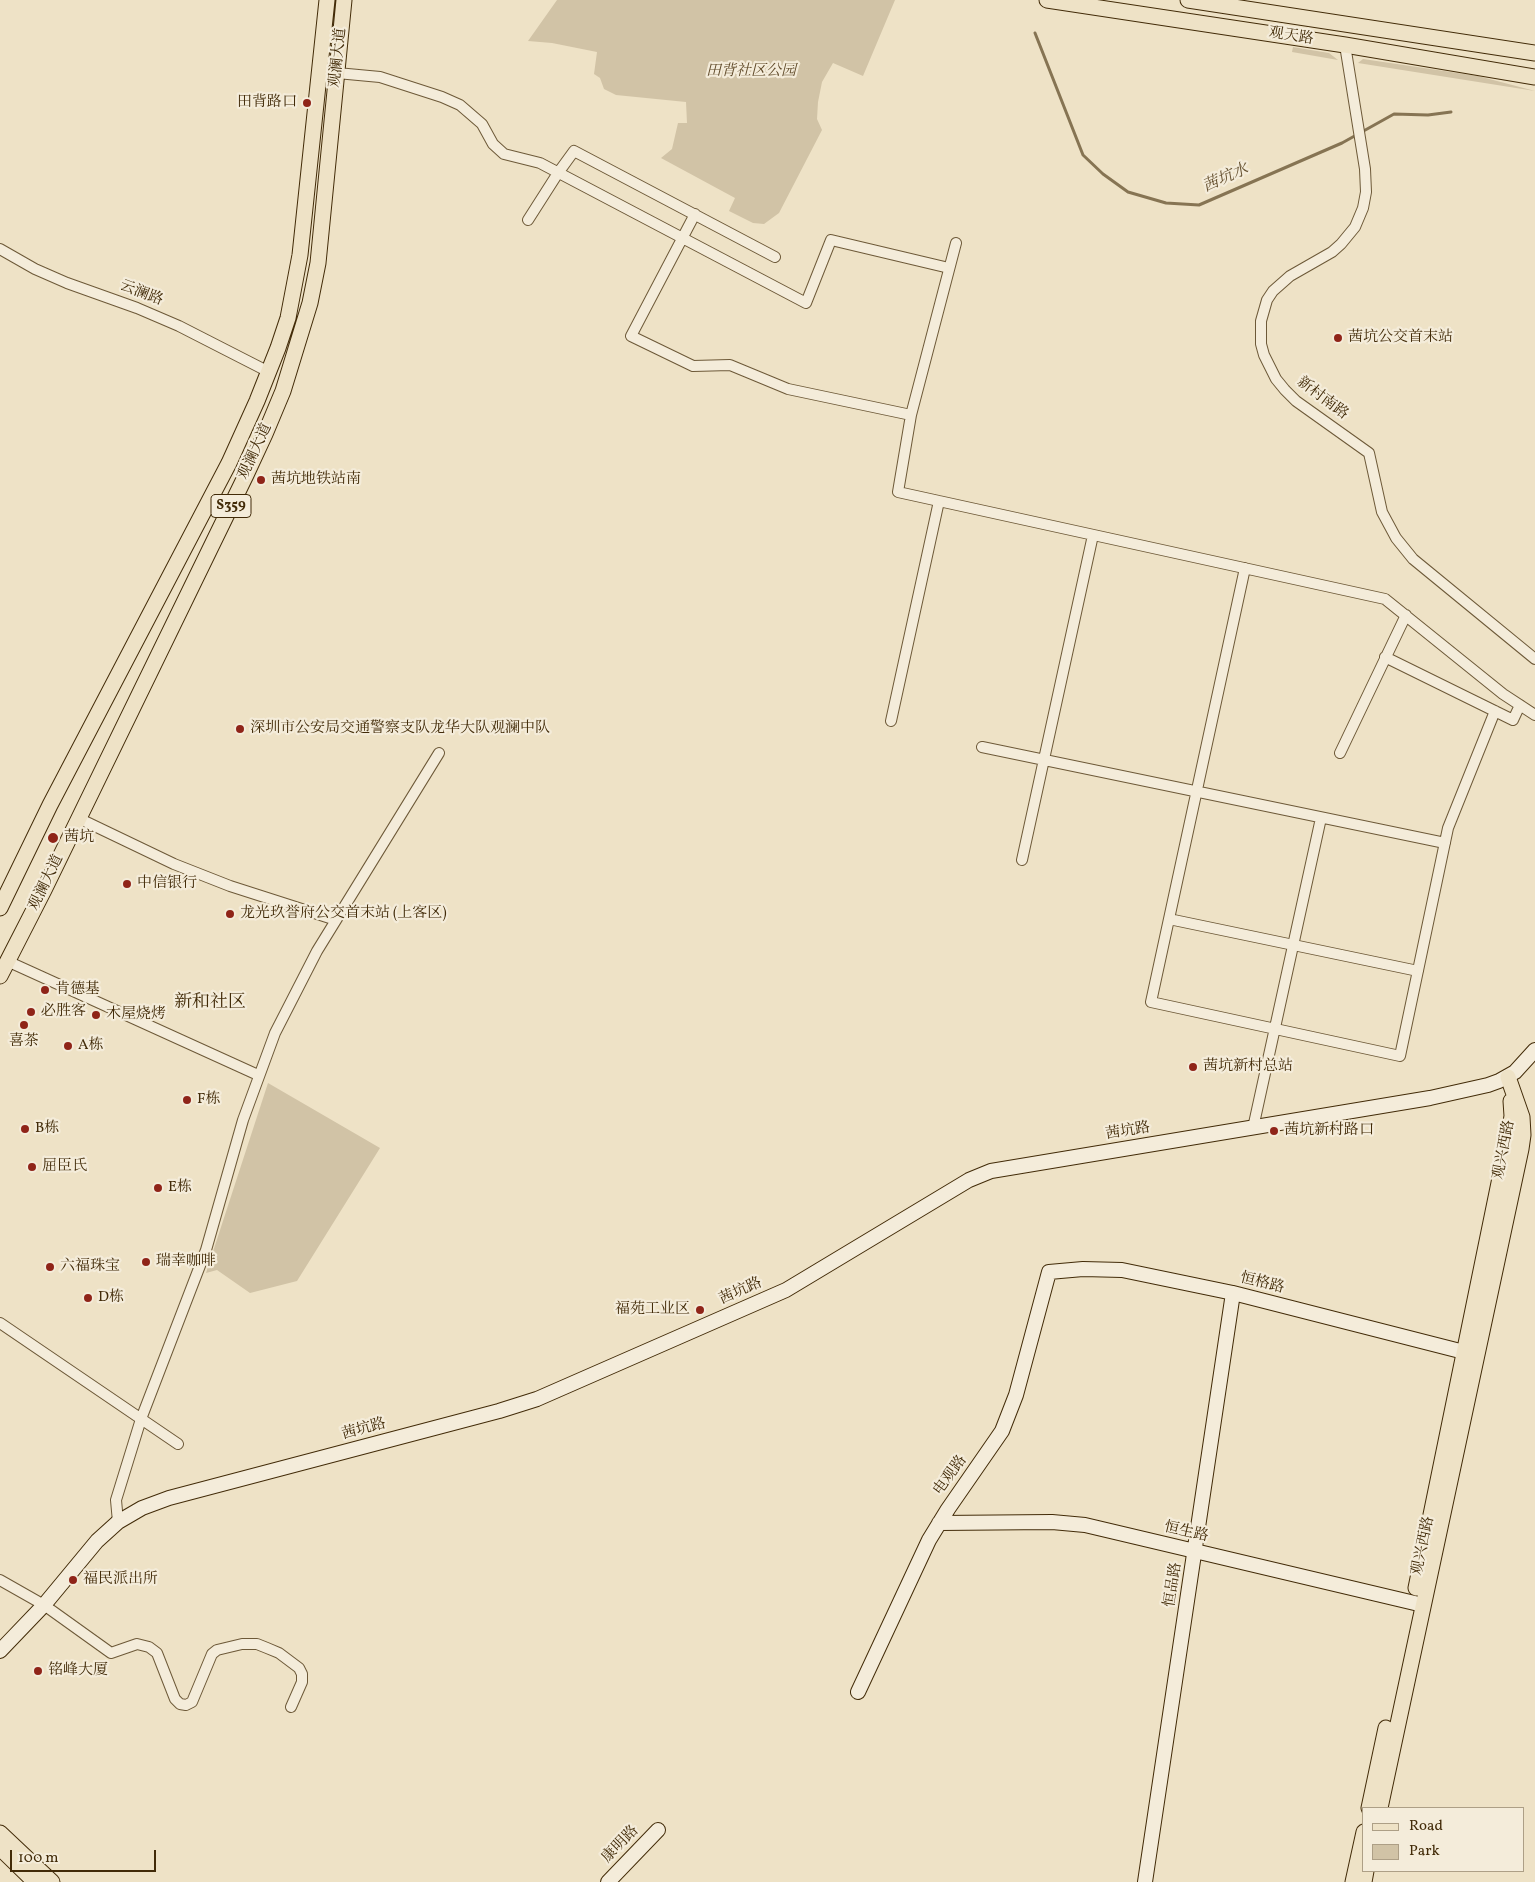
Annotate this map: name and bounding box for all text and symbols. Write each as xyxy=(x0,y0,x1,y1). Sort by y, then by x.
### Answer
street label: 观天路 xyxy=(1267,25,1315,49)
street label: 观澜大道 xyxy=(327,27,351,89)
park label: 田背社区公园 xyxy=(706,63,796,81)
place label: 田背路口 xyxy=(237,94,297,112)
marker: 田背路口 xyxy=(301,97,313,109)
water label: 茜坑水 xyxy=(1200,160,1252,198)
street label: 云澜路 xyxy=(117,278,165,310)
place label: 茜坑公交首末站 xyxy=(1348,329,1453,347)
marker: 茜坑公交首末站 xyxy=(1332,332,1344,344)
street label: 新村南路 xyxy=(1293,374,1351,424)
street label: 观澜大道 xyxy=(235,421,277,483)
place label: 茜坑地铁站南 xyxy=(271,471,361,489)
marker: 茜坑地铁站南 xyxy=(255,474,267,486)
road number: S359 xyxy=(211,494,251,518)
place label: 深圳市公安局交通警察支队龙华大队观澜中队 xyxy=(250,720,550,738)
marker: 深圳市公安局交通警察支队龙华大队观澜中队 xyxy=(234,723,246,735)
place label: 茜坑 xyxy=(64,829,94,847)
marker: 茜坑 xyxy=(46,831,60,845)
street label: 观澜大道 xyxy=(26,852,68,914)
place label: 中信银行 xyxy=(137,875,197,893)
marker: 中信银行 xyxy=(121,878,133,890)
place label: 龙光玖誉府公交首末站 (上客区) xyxy=(240,905,447,923)
marker: 龙光玖誉府公交首末站 (上客区) xyxy=(224,908,236,920)
place label: 肯德基 xyxy=(55,981,100,999)
marker: 肯德基 xyxy=(39,984,51,996)
district label: 新和社区 xyxy=(174,993,246,1015)
place label: 必胜客 xyxy=(41,1003,86,1021)
marker: 必胜客 xyxy=(25,1006,37,1018)
place label: 木屋烧烤 xyxy=(106,1006,166,1024)
marker: 木屋烧烤 xyxy=(90,1009,102,1021)
marker: 喜茶 xyxy=(18,1019,30,1031)
place label: 喜茶 xyxy=(9,1033,39,1051)
place label: A栋 xyxy=(78,1037,104,1055)
marker: A栋 xyxy=(62,1040,74,1052)
place label: 茜坑新村总站 xyxy=(1203,1058,1293,1076)
marker: 茜坑新村总站 xyxy=(1187,1061,1199,1073)
place label: F栋 xyxy=(197,1091,220,1109)
marker: F栋 xyxy=(181,1094,193,1106)
street label: 观兴西路 xyxy=(1490,1119,1520,1181)
place label: B栋 xyxy=(35,1120,59,1138)
street label: 茜坑路 xyxy=(1104,1120,1152,1144)
place label: 茜坑新村路口 xyxy=(1284,1122,1374,1140)
marker: B栋 xyxy=(19,1123,31,1135)
marker: 茜坑新村路口 xyxy=(1268,1125,1280,1137)
place label: 屈臣氏 xyxy=(42,1158,87,1176)
marker: 屈臣氏 xyxy=(26,1161,38,1173)
place label: E栋 xyxy=(168,1179,192,1197)
marker: E栋 xyxy=(152,1182,164,1194)
place label: 瑞幸咖啡 xyxy=(156,1253,216,1271)
marker: 瑞幸咖啡 xyxy=(140,1256,152,1268)
place label: 六福珠宝 xyxy=(60,1258,120,1276)
marker: 六福珠宝 xyxy=(44,1261,56,1273)
street label: 恒格路 xyxy=(1238,1270,1286,1298)
street label: 茜坑路 xyxy=(717,1275,765,1309)
place label: D栋 xyxy=(98,1289,124,1307)
marker: D栋 xyxy=(82,1292,94,1304)
place label: 福苑工业区 xyxy=(615,1301,690,1319)
marker: 福苑工业区 xyxy=(694,1304,706,1316)
street label: 茜坑路 xyxy=(340,1415,388,1445)
street label: 电观路 xyxy=(930,1453,972,1499)
street label: 观兴西路 xyxy=(1409,1515,1439,1577)
street label: 恒生路 xyxy=(1162,1519,1210,1547)
street label: 恒品路 xyxy=(1162,1561,1186,1609)
place label: 福民派出所 xyxy=(83,1571,158,1589)
marker: 福民派出所 xyxy=(67,1574,79,1586)
place label: 铭峰大厦 xyxy=(48,1662,108,1680)
marker: 铭峰大厦 xyxy=(32,1665,44,1677)
legend xyxy=(1362,1807,1525,1872)
text: Road xyxy=(1409,1816,1443,1837)
street label: 康明路 xyxy=(599,1823,643,1867)
scale bar xyxy=(12,1840,159,1872)
text: Park xyxy=(1409,1841,1440,1862)
text: 100 m xyxy=(18,1848,58,1869)

